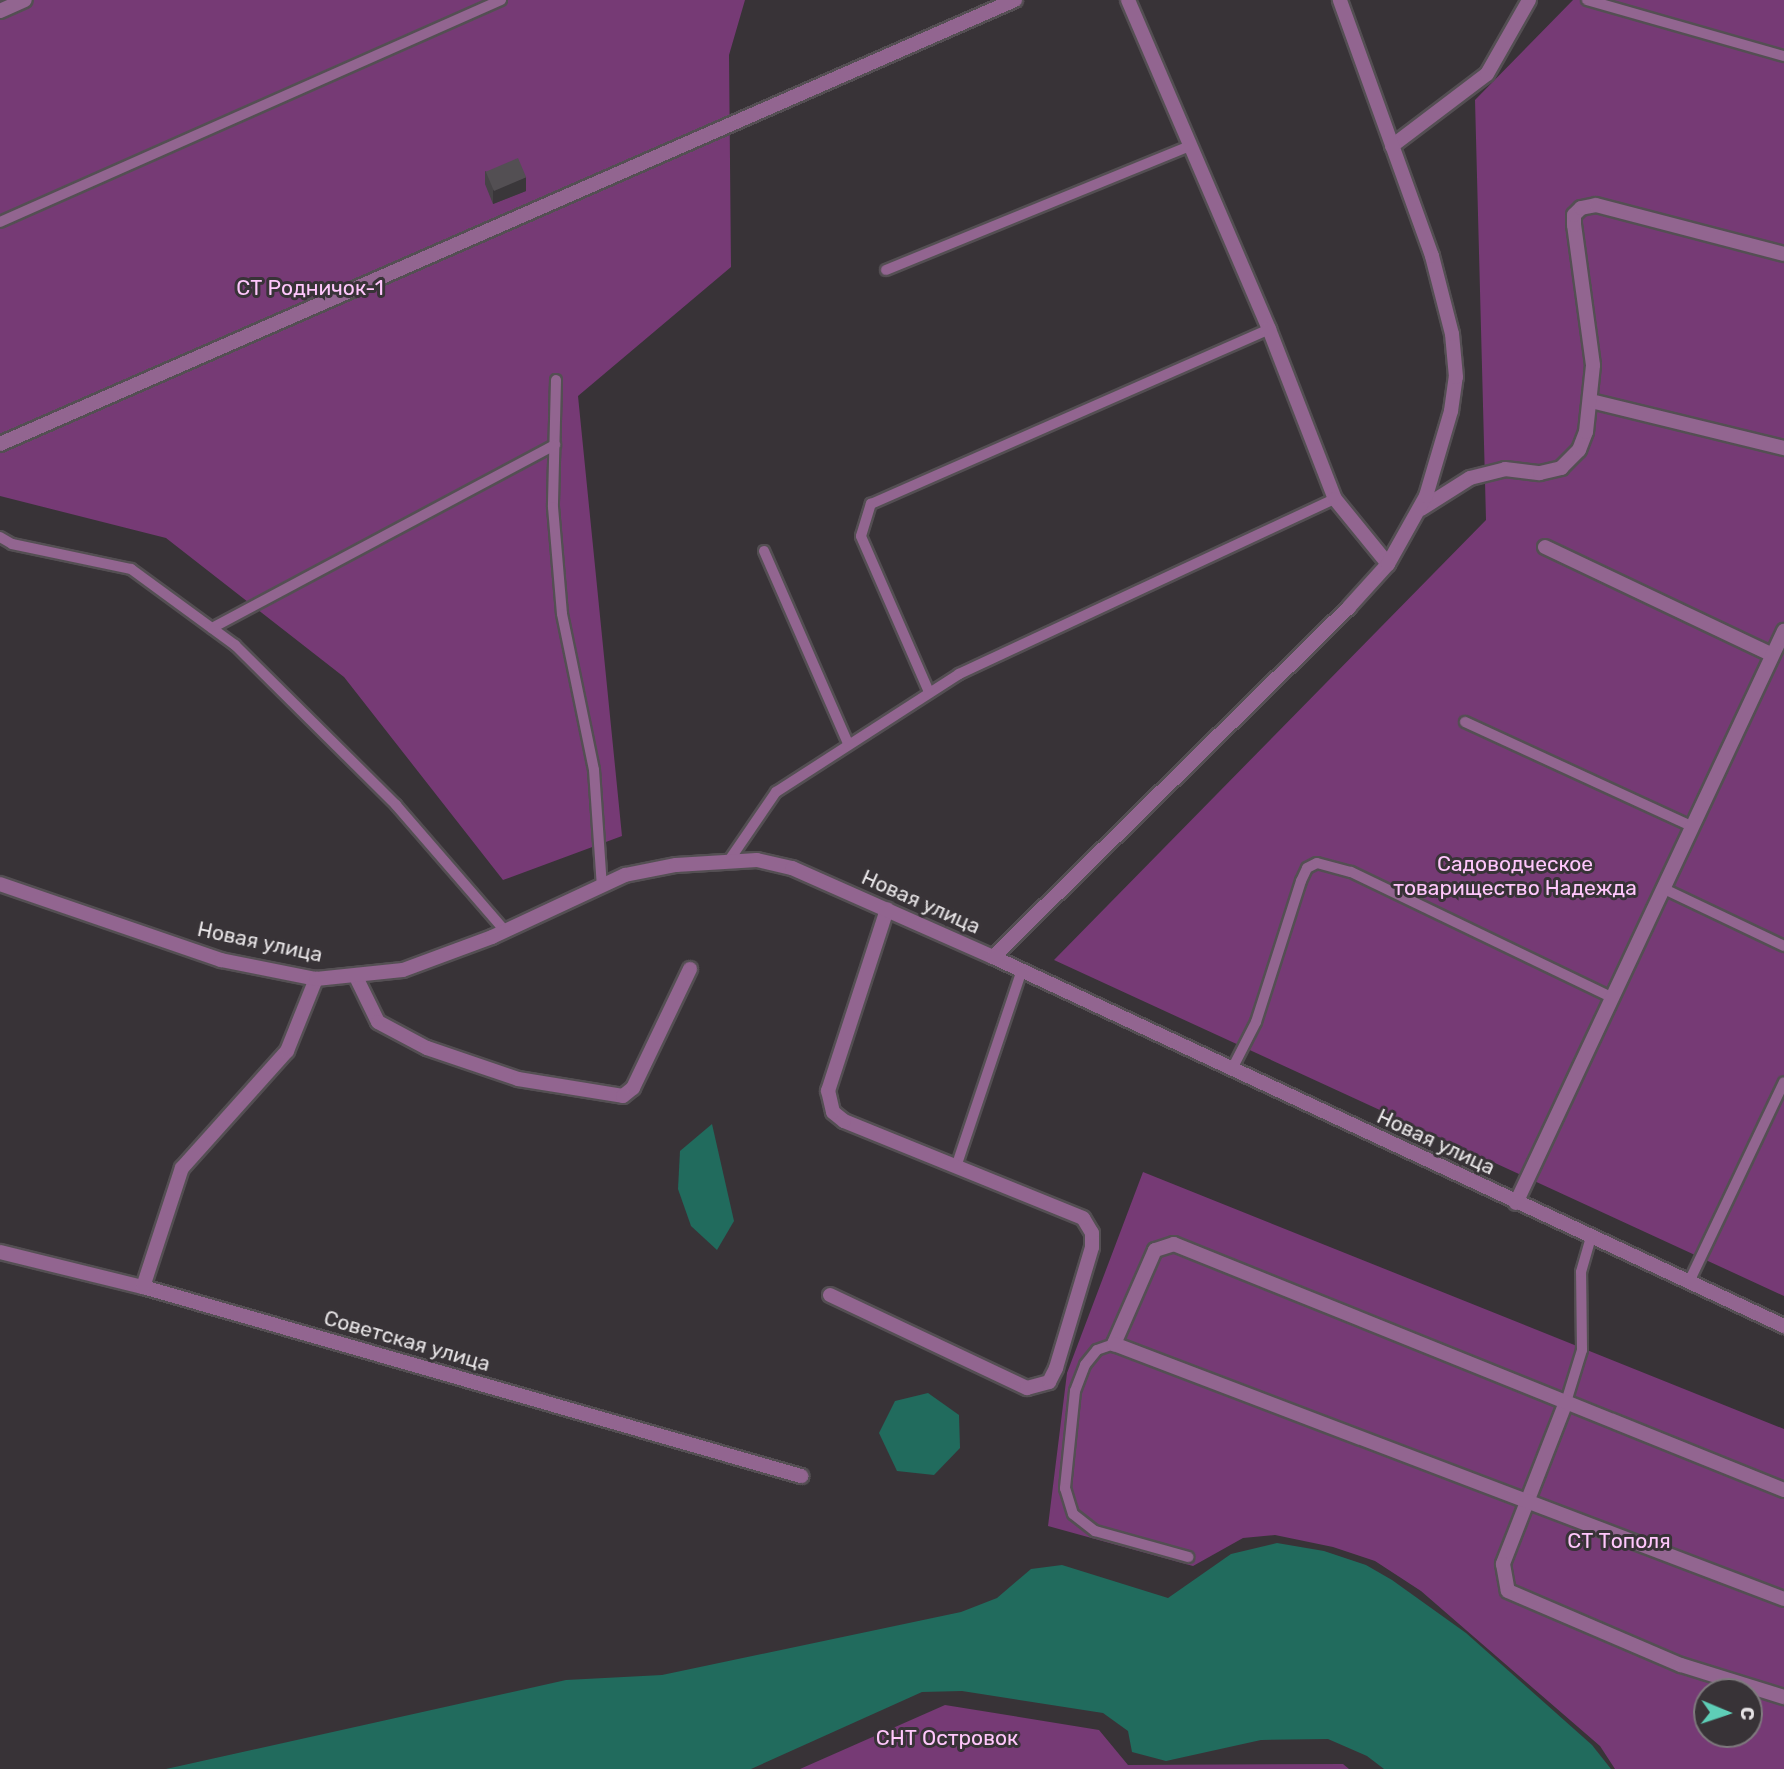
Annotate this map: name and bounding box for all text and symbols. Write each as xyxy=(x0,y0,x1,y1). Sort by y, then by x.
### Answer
park label: СТ Родничок-1 xyxy=(236,275,384,301)
park label: Садоводческое товарищество Надежда xyxy=(1393,851,1637,901)
street label: Новая улица xyxy=(858,865,984,939)
street label: Новая улица xyxy=(195,916,325,968)
street label: Новая улица xyxy=(1373,1104,1499,1180)
street label: Советская улица xyxy=(321,1305,493,1377)
park label: СТ Тополя xyxy=(1567,1528,1671,1554)
north arrow xyxy=(1693,1678,1763,1748)
text: С xyxy=(1736,1707,1759,1721)
park label: СНТ Островок xyxy=(876,1725,1018,1751)

